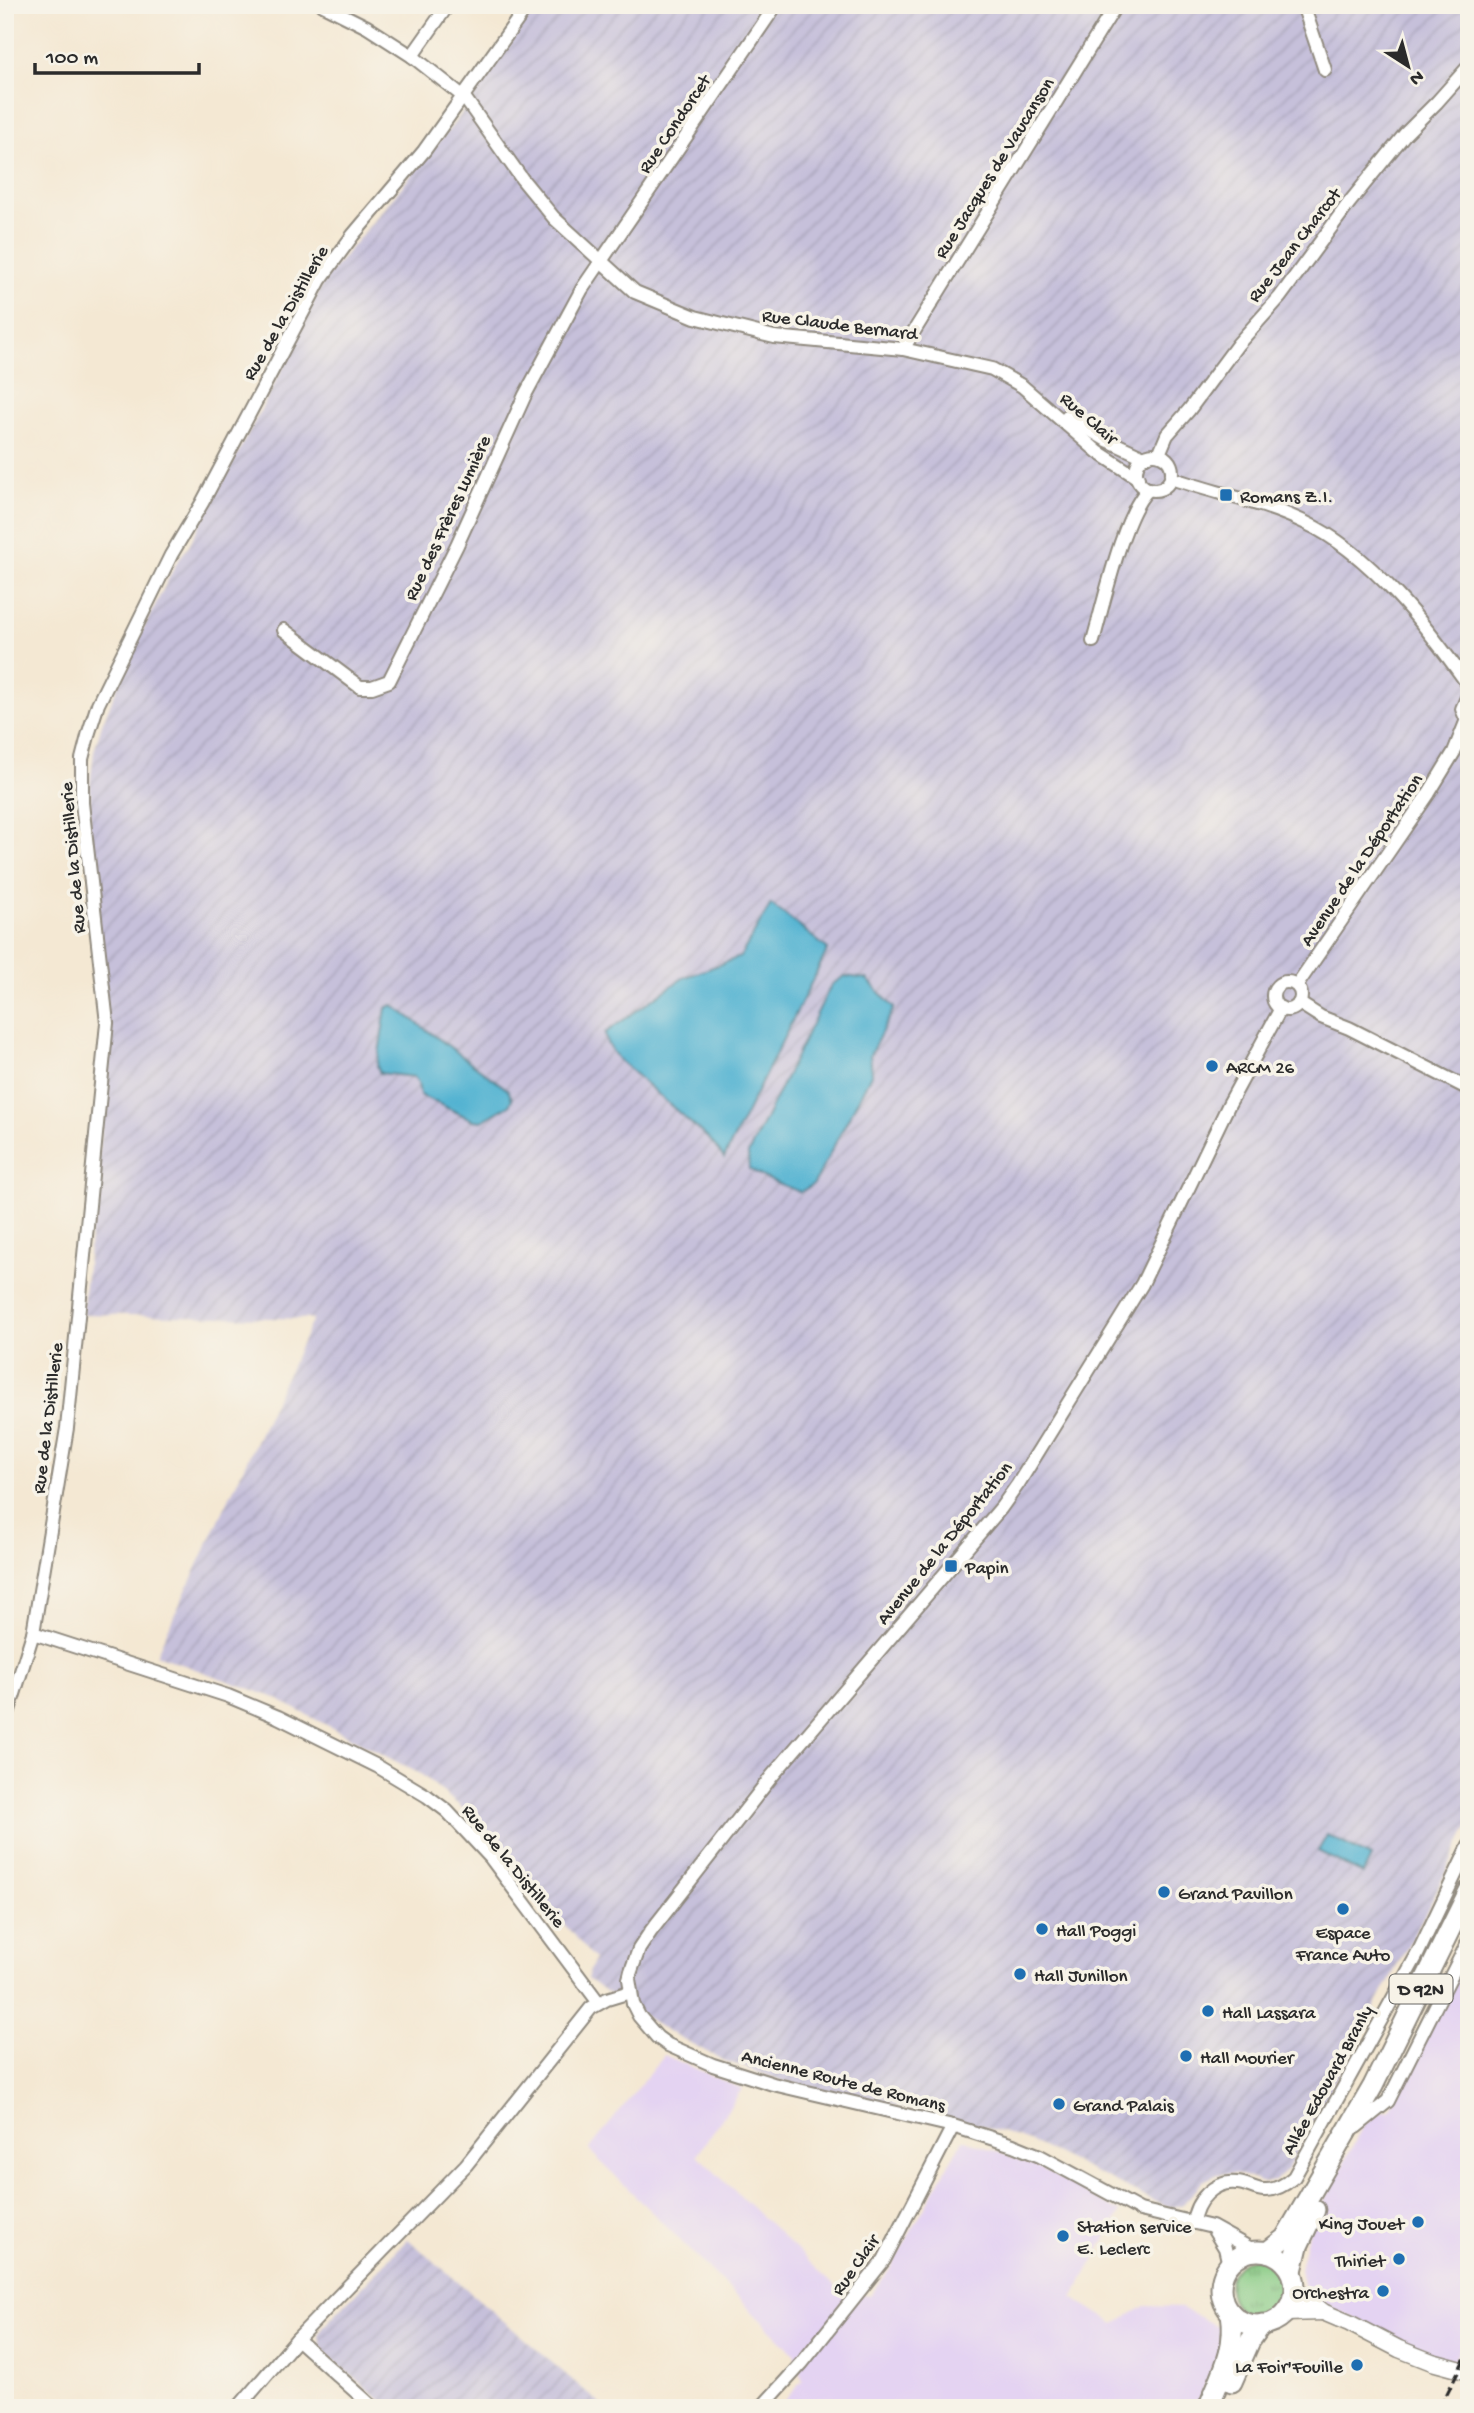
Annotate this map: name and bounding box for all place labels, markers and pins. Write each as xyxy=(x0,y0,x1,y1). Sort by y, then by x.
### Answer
marker: Romans Z.I. xyxy=(1218,487,1234,503)
place label: Romans Z.I. xyxy=(1240,487,1333,510)
marker: ARCM 26 xyxy=(1204,1058,1220,1074)
place label: ARCM 26 xyxy=(1226,1058,1294,1081)
marker: Papin xyxy=(943,1558,959,1574)
place label: Papin xyxy=(964,1558,1009,1581)
marker: Grand Pavillon xyxy=(1156,1884,1172,1900)
place label: Grand Pavillon xyxy=(1178,1884,1293,1907)
marker: Espace France Auto xyxy=(1335,1901,1351,1917)
marker: Hall Poggi xyxy=(1034,1921,1050,1937)
place label: Hall Poggi xyxy=(1056,1921,1136,1944)
place label: Espace France Auto xyxy=(1295,1923,1390,1968)
marker: Hall Junillon xyxy=(1012,1966,1028,1982)
place label: Hall Junillon xyxy=(1034,1966,1128,1989)
marker: Hall Lassara xyxy=(1200,2003,1216,2019)
place label: Hall Lassara xyxy=(1222,2003,1317,2026)
marker: Hall Mourier xyxy=(1178,2048,1194,2064)
place label: Hall Mourier xyxy=(1200,2048,1296,2071)
marker: Grand Palais xyxy=(1051,2096,1067,2112)
place label: Grand Palais xyxy=(1073,2096,1175,2119)
place label: King Jouet xyxy=(1319,2214,1406,2237)
marker: King Jouet xyxy=(1410,2214,1426,2230)
place label: Station service E. Leclerc xyxy=(1077,2217,1192,2262)
marker: Station service E. Leclerc xyxy=(1055,2228,1071,2244)
place label: Thiriet xyxy=(1334,2251,1387,2274)
marker: Thiriet xyxy=(1391,2251,1407,2267)
place label: Orchestra xyxy=(1292,2283,1370,2306)
marker: Orchestra xyxy=(1375,2283,1391,2299)
place label: La Foir'Fouille xyxy=(1235,2357,1343,2380)
marker: La Foir'Fouille xyxy=(1349,2357,1365,2373)

